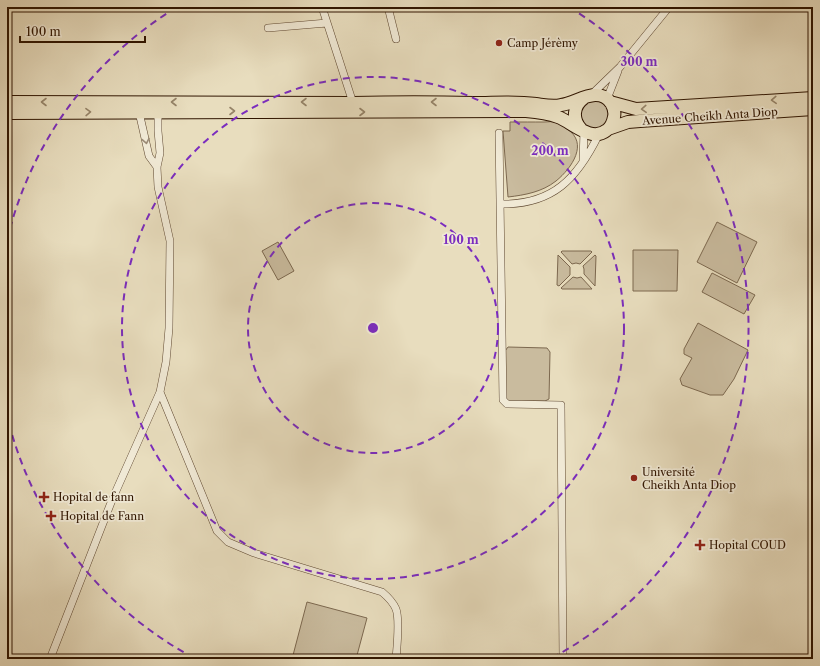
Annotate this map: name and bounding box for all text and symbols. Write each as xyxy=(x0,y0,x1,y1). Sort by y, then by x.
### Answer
scale bar xyxy=(20,18,145,44)
text: 100 m xyxy=(26,24,61,39)
place label: Camp Jérèmy xyxy=(507,36,579,50)
marker: Camp Jérèmy xyxy=(494,38,504,48)
text: 300 m xyxy=(620,54,658,69)
one-way arrow xyxy=(771,95,777,104)
one-way arrow xyxy=(41,98,47,106)
one-way arrow xyxy=(171,98,177,106)
one-way arrow xyxy=(301,98,307,106)
one-way arrow xyxy=(431,98,437,106)
street label: Avenue Cheikh Anta Diop xyxy=(641,104,779,128)
one-way arrow xyxy=(641,105,647,113)
one-way arrow xyxy=(229,107,235,115)
one-way arrow xyxy=(85,108,91,116)
one-way arrow xyxy=(359,108,365,116)
one-way arrow xyxy=(141,138,149,144)
text: 200 m xyxy=(531,143,569,158)
text: 100 m xyxy=(443,232,479,247)
centre of rings xyxy=(366,321,380,335)
place label: Université Cheikh Anta Diop xyxy=(642,465,736,492)
marker: Université Cheikh Anta Diop xyxy=(629,473,639,483)
place label: Hopital de fann xyxy=(53,490,134,504)
marker: Hopital de fann xyxy=(38,491,50,503)
place label: Hopital de Fann xyxy=(60,509,144,523)
marker: Hopital de Fann xyxy=(45,510,57,522)
place label: Hopital COUD xyxy=(709,538,786,552)
marker: Hopital COUD xyxy=(694,539,706,551)

